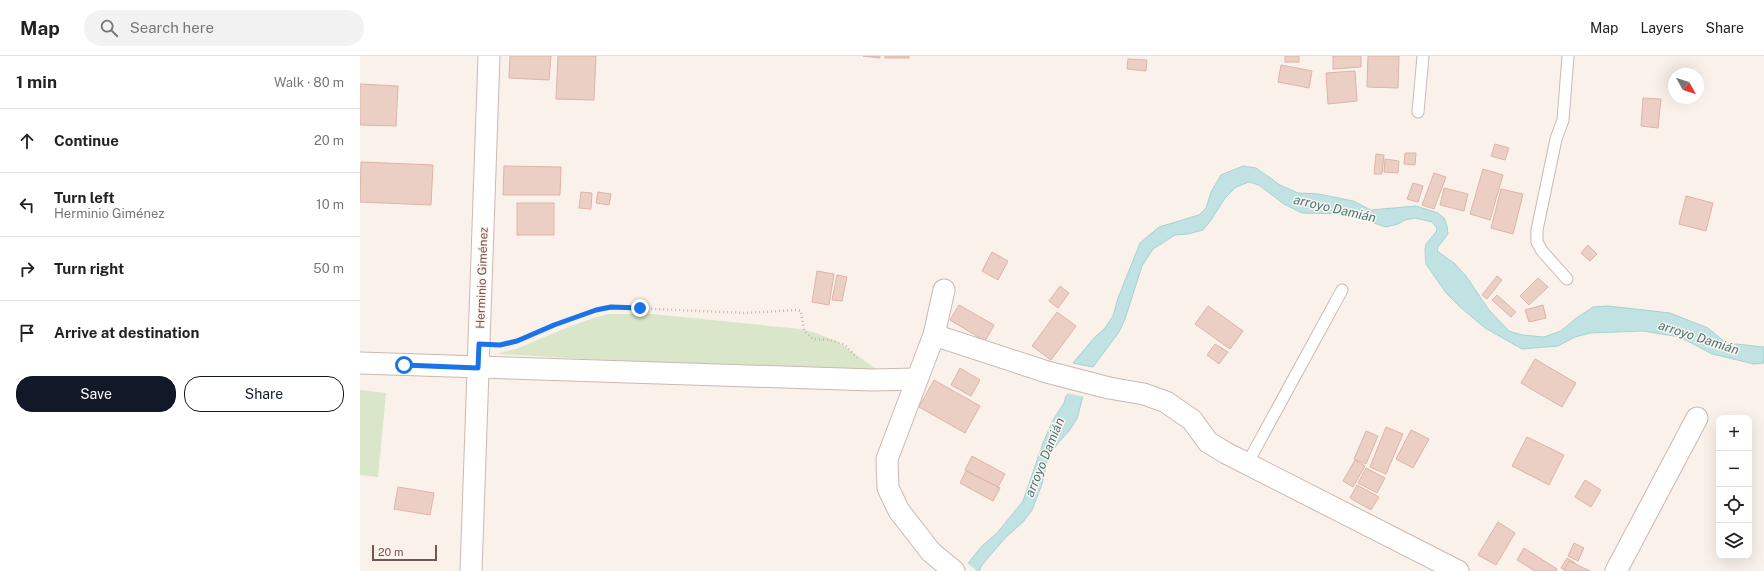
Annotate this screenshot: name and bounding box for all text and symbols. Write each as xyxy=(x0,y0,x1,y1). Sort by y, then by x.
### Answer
search box xyxy=(84,10,364,46)
text: Map xyxy=(20,17,60,39)
icon: search xyxy=(98,17,120,39)
text: Search here xyxy=(130,19,214,36)
text: Map xyxy=(1590,20,1618,36)
text: Layers xyxy=(1640,20,1684,36)
text: Share xyxy=(1706,20,1744,36)
north arrow xyxy=(1668,68,1704,104)
text: 1 min xyxy=(16,72,57,92)
text: Walk · 80 m xyxy=(274,75,344,90)
icon: ahead xyxy=(16,130,38,152)
text: Continue xyxy=(54,132,119,149)
text: 20 m xyxy=(314,133,344,148)
text: Turn left xyxy=(54,189,115,206)
water label: arroyo Damián xyxy=(1292,192,1378,225)
icon: left xyxy=(16,194,38,216)
text: 10 m xyxy=(316,197,344,212)
text: Herminio Giménez xyxy=(54,206,164,221)
street label: Herminio Giménez xyxy=(473,227,491,329)
icon: right xyxy=(16,258,38,280)
text: Turn right xyxy=(54,260,124,277)
text: 50 m xyxy=(313,261,344,276)
route end xyxy=(631,299,649,317)
water label: arroyo Damián xyxy=(1656,317,1741,358)
icon: arrive xyxy=(16,322,38,344)
text: Arrive at destination xyxy=(54,324,199,341)
route start xyxy=(395,356,413,374)
button: Save xyxy=(16,376,176,412)
button: Share xyxy=(184,376,344,412)
water label: arroyo Damián xyxy=(1022,415,1067,499)
map controls xyxy=(1716,415,1752,559)
button: + xyxy=(1716,415,1752,451)
button: − xyxy=(1716,451,1752,487)
button: locate xyxy=(1716,487,1752,523)
button: layers xyxy=(1716,523,1752,559)
scale bar xyxy=(372,543,437,562)
text: 20 m xyxy=(378,546,403,558)

